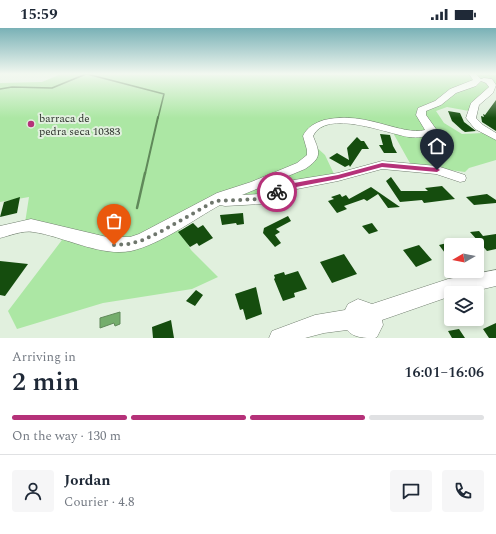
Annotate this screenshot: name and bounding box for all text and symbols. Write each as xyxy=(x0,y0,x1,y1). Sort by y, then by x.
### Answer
text: 15:59 xyxy=(20,3,58,26)
place label: barraca de pedra seca 10383 xyxy=(39,110,121,140)
marker: barraca de pedra seca 10383 xyxy=(26,119,36,129)
pin xyxy=(420,129,454,170)
icon: home xyxy=(426,135,448,157)
courier xyxy=(257,172,297,212)
icon: bike xyxy=(266,181,288,203)
pin xyxy=(97,204,131,245)
icon: bag xyxy=(103,210,125,232)
north arrow xyxy=(444,238,484,278)
map controls xyxy=(444,238,484,326)
button: layers xyxy=(444,286,484,326)
text: Arriving in xyxy=(12,347,76,367)
text: 16:01–16:06 xyxy=(404,361,484,384)
text: 2 min xyxy=(12,362,79,402)
text: On the way · 130 m xyxy=(12,426,121,446)
text: Jordan xyxy=(64,469,111,492)
button: person xyxy=(12,470,54,512)
button: chat xyxy=(390,470,432,512)
button: phone xyxy=(442,470,484,512)
text: Courier · 4.8 xyxy=(64,492,134,512)

